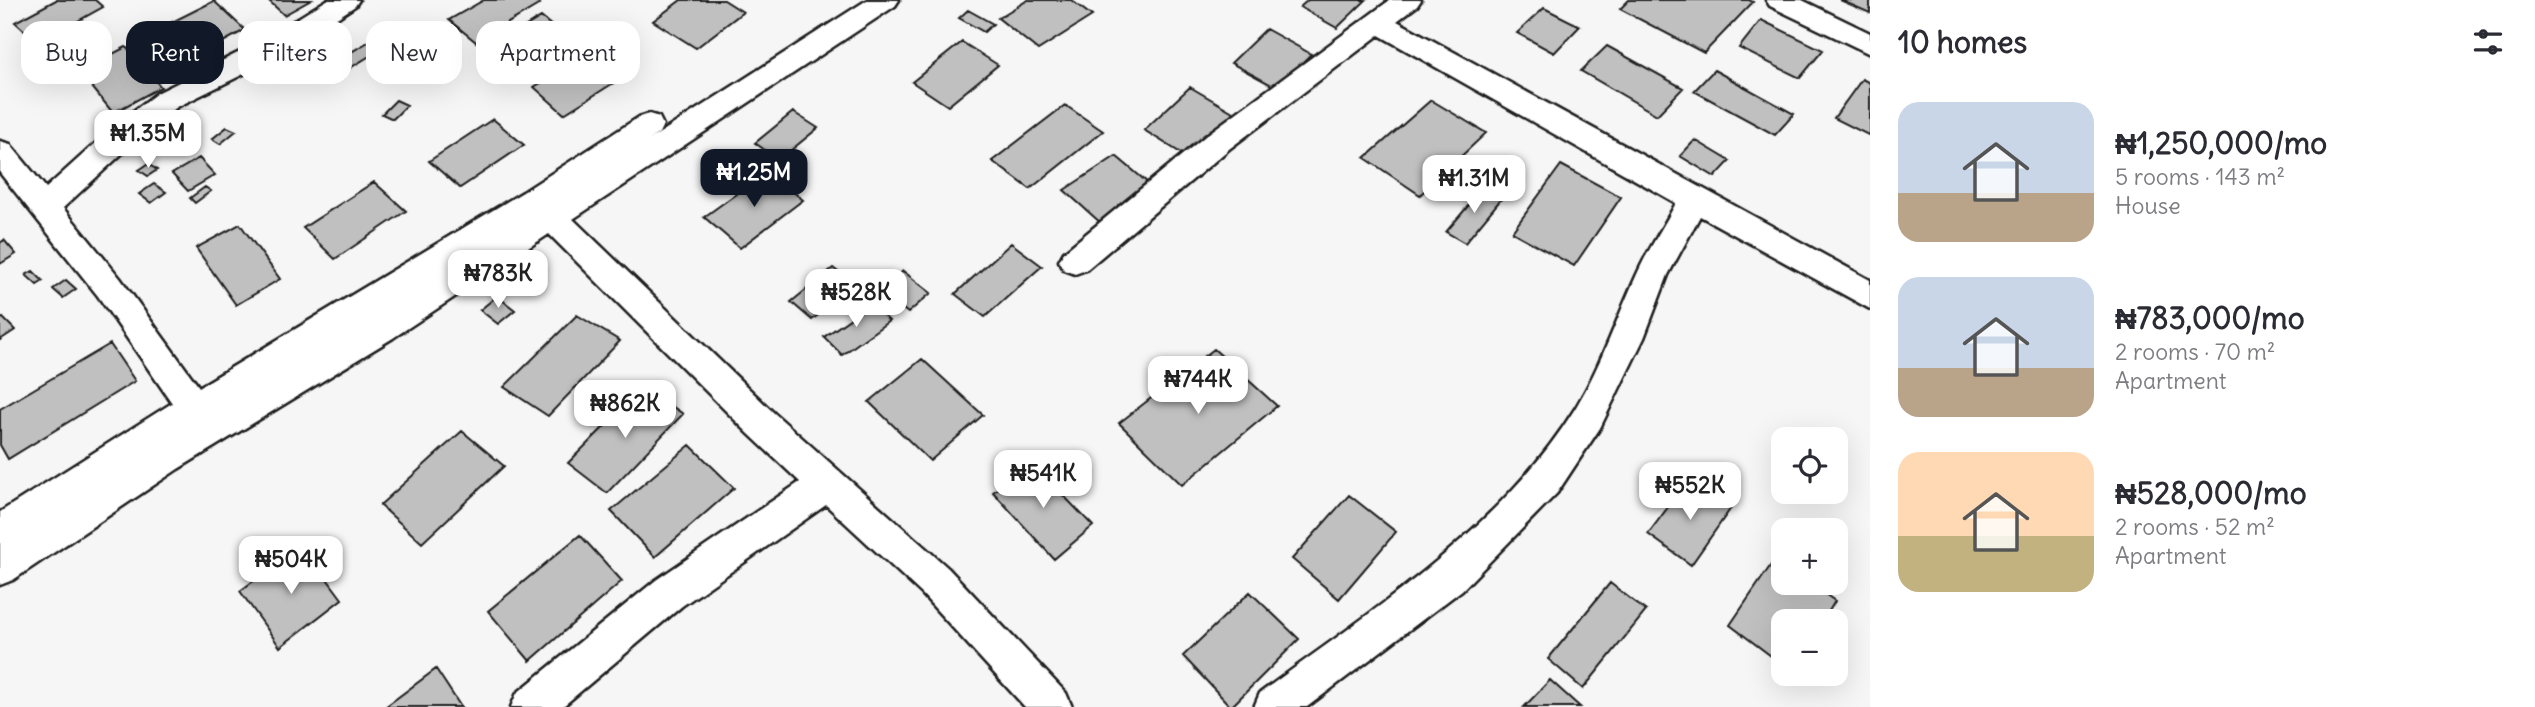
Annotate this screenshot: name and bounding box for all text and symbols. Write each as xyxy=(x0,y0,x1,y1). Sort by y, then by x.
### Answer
chip: Buy xyxy=(21,21,112,84)
chip: Rent xyxy=(126,21,224,84)
chip: Filters xyxy=(238,21,352,84)
chip: New xyxy=(366,21,462,84)
chip: Apartment xyxy=(476,21,640,84)
text: 10 homes xyxy=(1898,23,2027,61)
icon: filters xyxy=(2469,23,2507,61)
pin: ₦1.35M xyxy=(91,110,205,170)
text: ₦1.35M xyxy=(110,118,186,147)
text: ₦1,250,000/mo xyxy=(2115,124,2327,162)
icon: home xyxy=(1954,130,2038,214)
pin: ₦1.25M xyxy=(697,150,811,209)
pin: ₦1.31M xyxy=(1417,156,1531,215)
text: ₦1.25M xyxy=(716,157,792,186)
text: 5 rooms · 143 m² xyxy=(2115,162,2285,191)
text: ₦1.31M xyxy=(1438,163,1510,192)
text: House xyxy=(2115,191,2181,220)
pin: ₦783K xyxy=(449,250,547,310)
text: ₦783K xyxy=(464,258,532,287)
pin: ₦528K xyxy=(807,270,905,329)
text: ₦528K xyxy=(821,277,891,306)
text: ₦783,000/mo xyxy=(2115,299,2305,337)
icon: home xyxy=(1954,305,2038,389)
text: 2 rooms · 70 m² xyxy=(2115,337,2275,366)
pin: ₦744K xyxy=(1149,356,1247,416)
text: ₦744K xyxy=(1164,364,1232,393)
text: Apartment xyxy=(2115,366,2227,395)
pin: ₦862K xyxy=(576,380,674,440)
text: ₦862K xyxy=(590,388,660,417)
map controls xyxy=(1771,427,1848,686)
button: locate xyxy=(1771,427,1848,504)
pin: ₦541K xyxy=(994,450,1092,510)
text: ₦541K xyxy=(1010,458,1076,487)
pin: ₦552K xyxy=(1641,462,1739,522)
text: ₦552K xyxy=(1655,470,1725,499)
text: ₦528,000/mo xyxy=(2115,474,2307,512)
icon: home xyxy=(1954,480,2038,564)
text: 2 rooms · 52 m² xyxy=(2115,512,2275,541)
button: + xyxy=(1771,518,1848,595)
pin: ₦504K xyxy=(242,536,340,596)
text: Apartment xyxy=(2115,541,2227,570)
text: ₦504K xyxy=(255,544,327,573)
button: − xyxy=(1771,609,1848,686)

